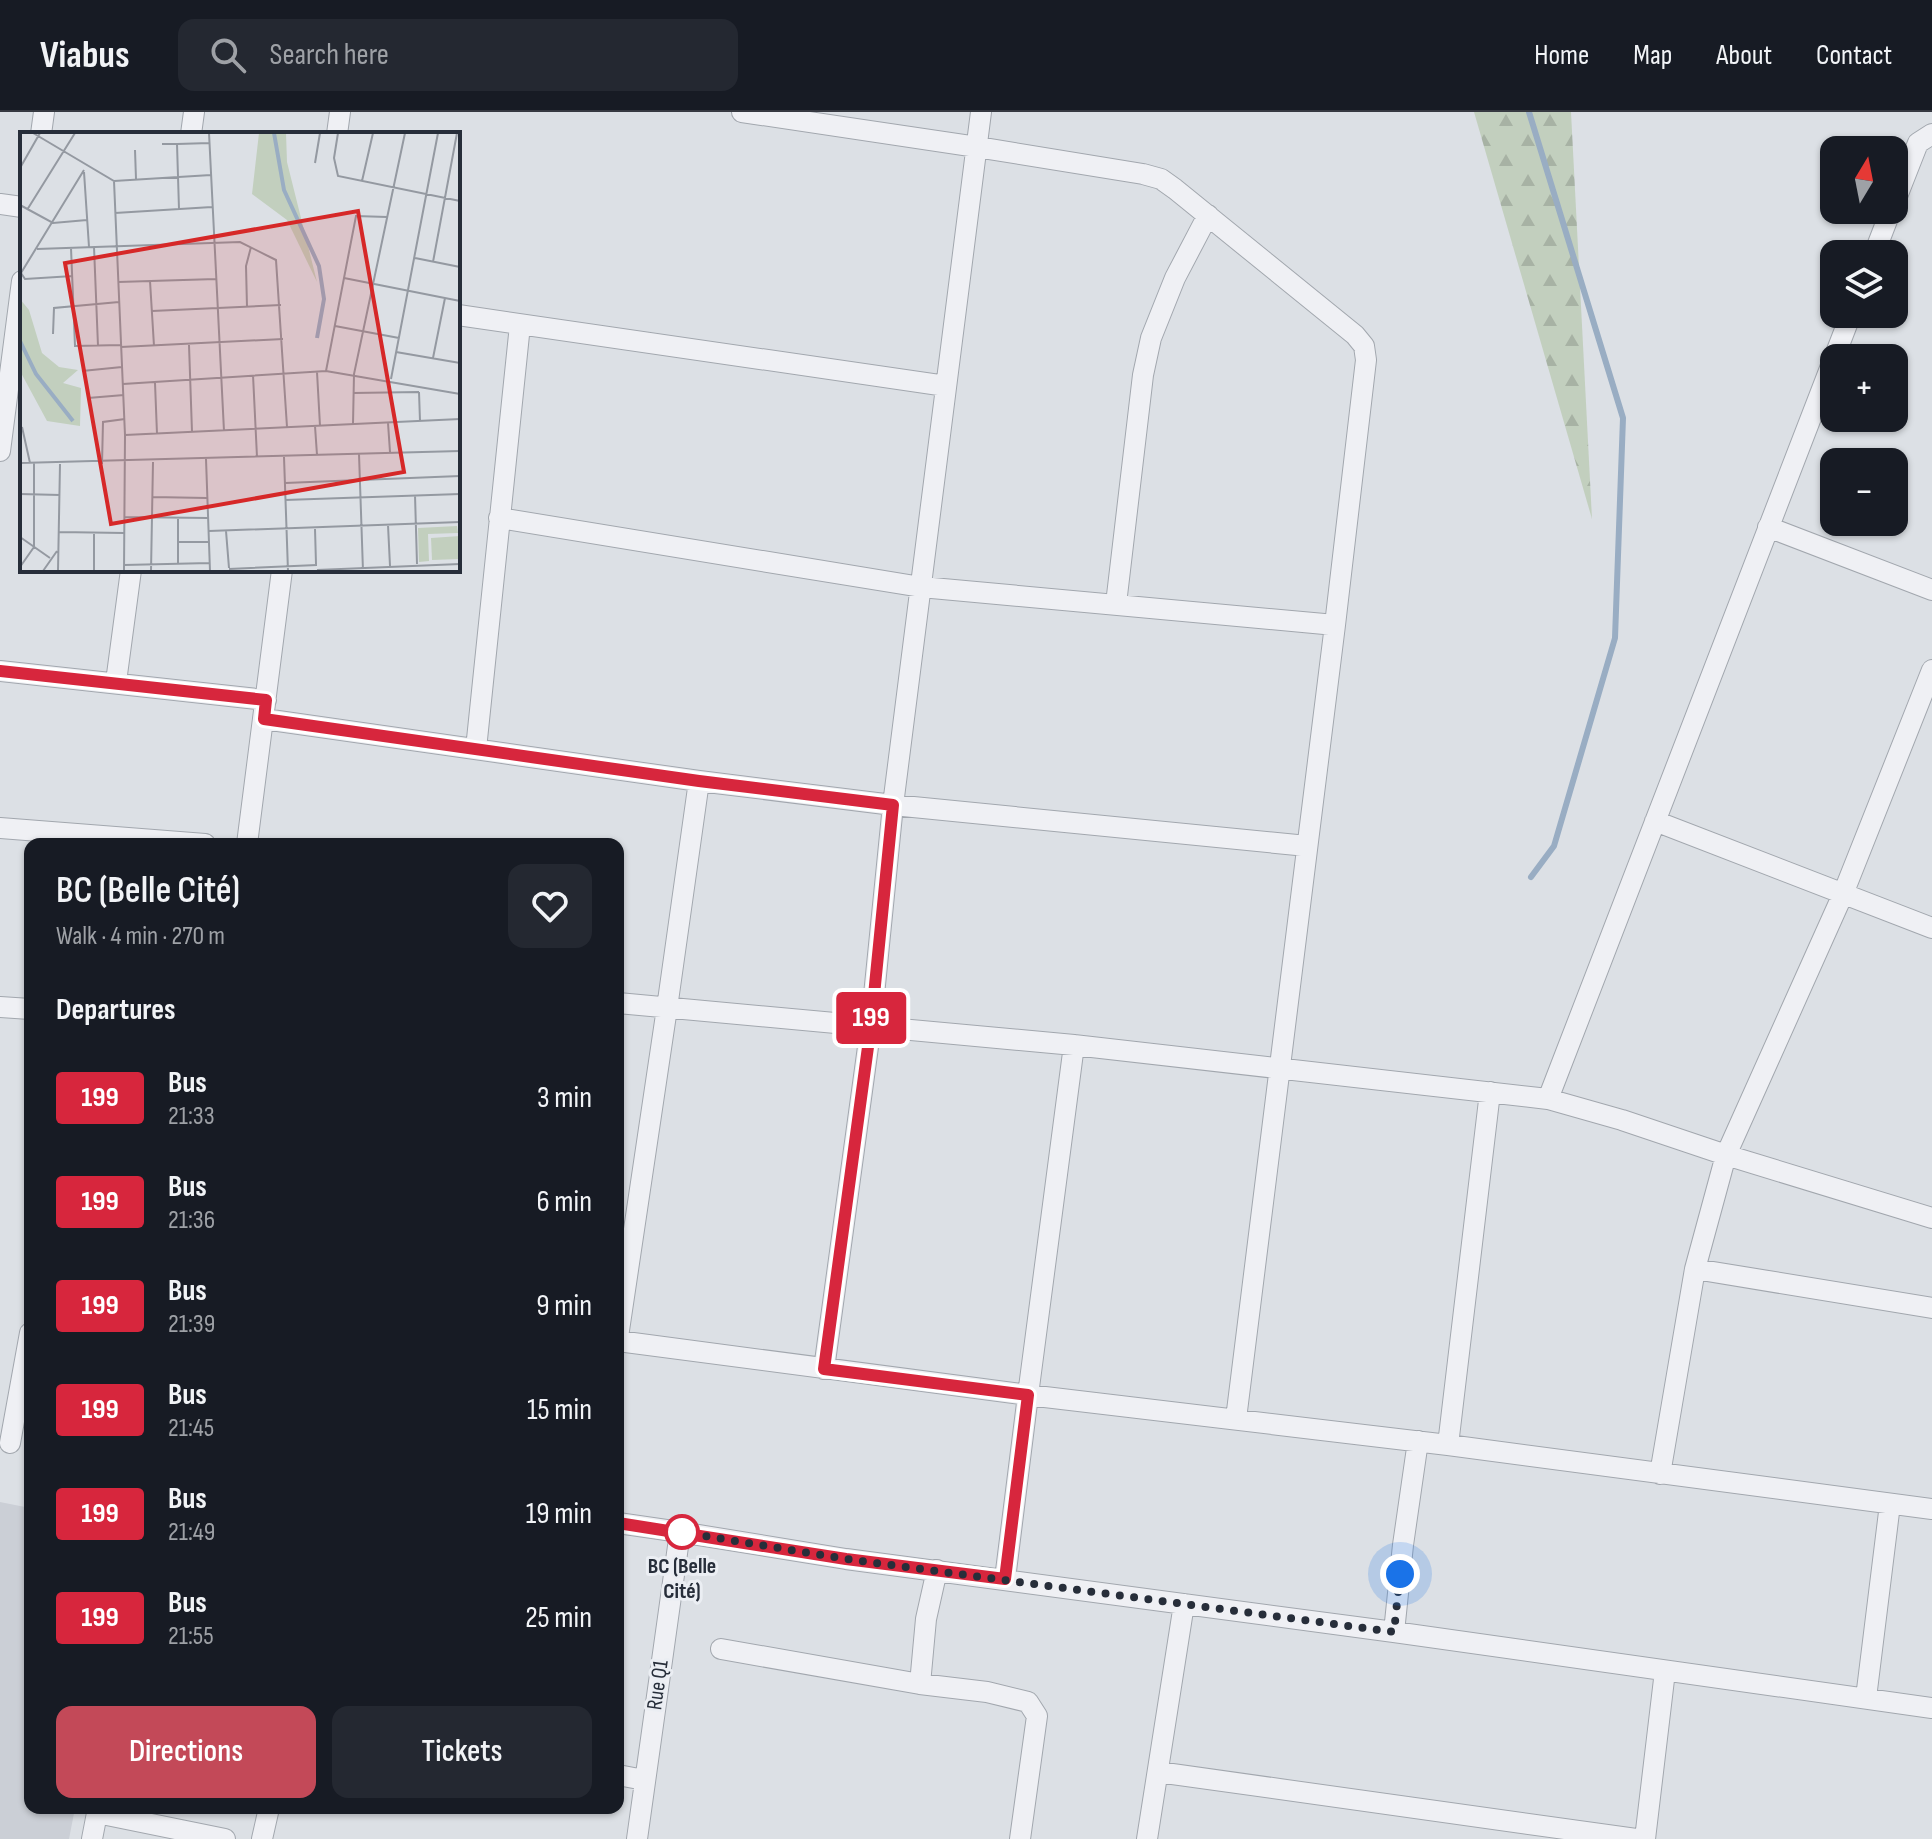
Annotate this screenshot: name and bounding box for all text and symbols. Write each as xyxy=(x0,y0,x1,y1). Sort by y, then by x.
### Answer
search box xyxy=(178,19,738,91)
text: Viabus xyxy=(40,33,130,78)
icon: search xyxy=(206,33,250,77)
text: Search here xyxy=(270,37,389,73)
text: Home xyxy=(1534,39,1589,72)
text: Map xyxy=(1633,39,1672,72)
text: About xyxy=(1716,39,1772,72)
text: Contact xyxy=(1816,39,1892,72)
inset map xyxy=(20,132,460,572)
north arrow xyxy=(1820,136,1908,224)
map controls xyxy=(1820,136,1908,536)
button: layers xyxy=(1820,240,1908,328)
button: + xyxy=(1820,344,1908,432)
button: − xyxy=(1820,448,1908,536)
button: heart xyxy=(508,864,592,948)
text: BC (Belle Cité) xyxy=(56,868,240,913)
text: Walk · 4 min · 270 m xyxy=(56,921,225,952)
text: Departures xyxy=(56,992,176,1028)
line badge: 199 xyxy=(825,992,917,1044)
text: 199 xyxy=(852,1001,890,1034)
text: Bus xyxy=(168,1065,207,1101)
text: 3 min xyxy=(537,1080,592,1116)
text: 199 xyxy=(81,1081,119,1114)
text: 21:33 xyxy=(168,1101,215,1132)
text: Bus xyxy=(168,1169,207,1205)
text: 6 min xyxy=(536,1184,592,1220)
text: 199 xyxy=(81,1185,119,1218)
text: 21:36 xyxy=(168,1205,215,1236)
text: Bus xyxy=(168,1273,207,1309)
text: 9 min xyxy=(536,1288,592,1324)
text: 199 xyxy=(81,1289,119,1322)
text: 21:39 xyxy=(168,1309,215,1340)
text: Bus xyxy=(168,1377,207,1413)
text: 15 min xyxy=(527,1392,592,1428)
text: 199 xyxy=(81,1393,119,1426)
text: 21:45 xyxy=(168,1413,214,1444)
text: Bus xyxy=(168,1481,207,1517)
text: 19 min xyxy=(526,1496,592,1532)
text: 199 xyxy=(81,1497,119,1530)
marker: BC (Belle Cité) xyxy=(665,1515,699,1549)
text: 21:49 xyxy=(168,1517,215,1548)
place label: BC (Belle Cité) xyxy=(648,1553,716,1605)
your location xyxy=(1380,1554,1420,1594)
text: Bus xyxy=(168,1585,207,1621)
text: 25 min xyxy=(525,1600,592,1636)
text: 199 xyxy=(81,1601,119,1634)
text: 21:55 xyxy=(168,1621,214,1652)
street label: Rue Q1 xyxy=(641,1658,675,1712)
button: Directions xyxy=(56,1706,316,1798)
button: Tickets xyxy=(332,1706,592,1798)

